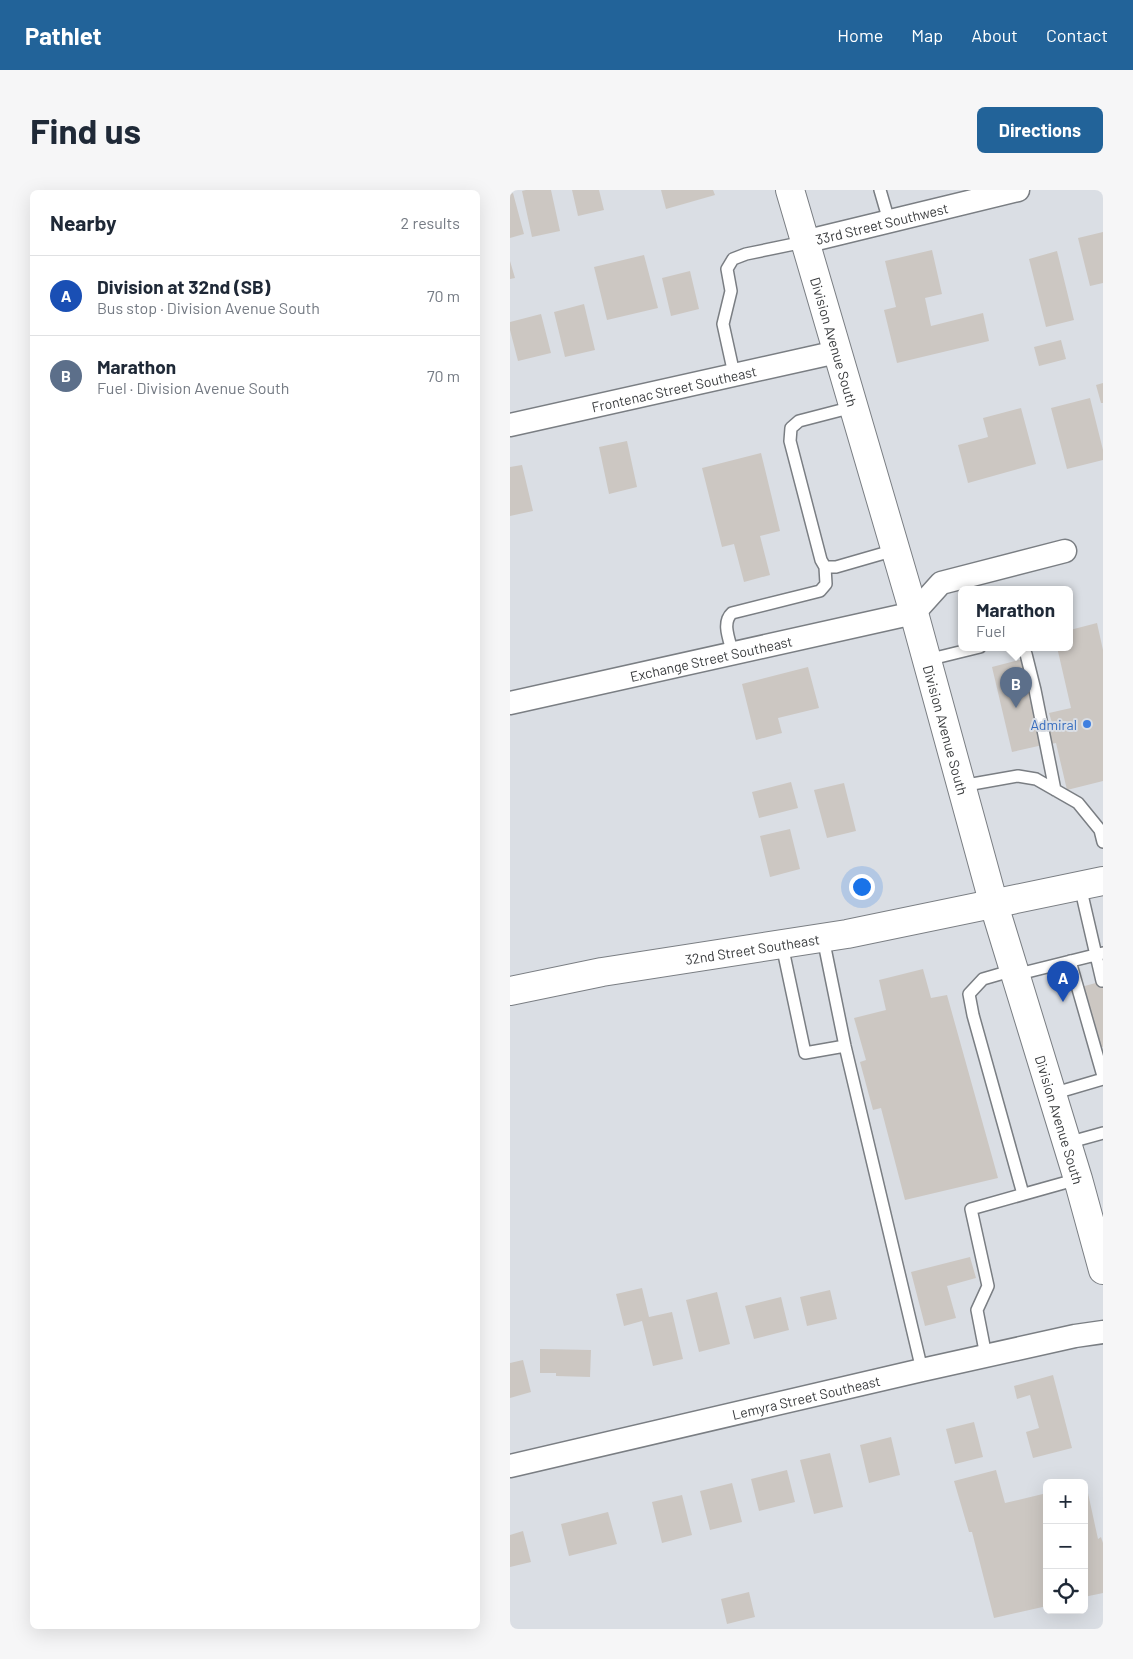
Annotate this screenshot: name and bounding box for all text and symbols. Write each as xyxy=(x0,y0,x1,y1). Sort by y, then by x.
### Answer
text: Pathlet xyxy=(25,21,102,50)
text: Home xyxy=(837,24,883,46)
text: Map xyxy=(911,24,943,46)
text: About xyxy=(971,24,1018,46)
text: Contact xyxy=(1046,24,1108,46)
button: Directions xyxy=(977,107,1103,153)
text: Find us xyxy=(30,109,141,151)
street label: 33rd Street Southwest xyxy=(814,199,950,247)
text: Nearby xyxy=(50,210,116,235)
text: 2 results xyxy=(401,213,460,232)
text: Division at 32nd (SB) xyxy=(97,275,270,298)
street label: Division Avenue South xyxy=(807,275,861,408)
text: A xyxy=(61,286,71,305)
text: 70 m xyxy=(427,286,460,305)
text: Bus stop · Division Avenue South xyxy=(97,298,320,317)
text: Marathon xyxy=(97,355,176,378)
street label: Frontenac Street Southeast xyxy=(590,362,758,415)
text: B xyxy=(61,366,71,385)
text: 70 m xyxy=(427,366,460,385)
text: Fuel · Division Avenue South xyxy=(97,378,290,397)
popup xyxy=(958,586,1073,651)
text: Marathon xyxy=(976,598,1055,621)
text: Fuel xyxy=(976,621,1006,640)
street label: Exchange Street Southeast xyxy=(628,632,794,685)
street label: Division Avenue South xyxy=(920,663,972,797)
pin: B xyxy=(1000,667,1032,708)
place label: Admiral xyxy=(1030,716,1077,733)
marker: Admiral xyxy=(1081,718,1093,730)
your location xyxy=(849,874,875,900)
street label: 32nd Street Southeast xyxy=(684,930,821,968)
pin: A xyxy=(1047,961,1079,1002)
street label: Division Avenue South xyxy=(1032,1053,1087,1186)
street label: Lemyra Street Southeast xyxy=(730,1372,882,1423)
map controls xyxy=(1043,1479,1088,1614)
button: + xyxy=(1043,1479,1088,1524)
button: − xyxy=(1043,1524,1088,1569)
button: locate xyxy=(1043,1569,1088,1614)

